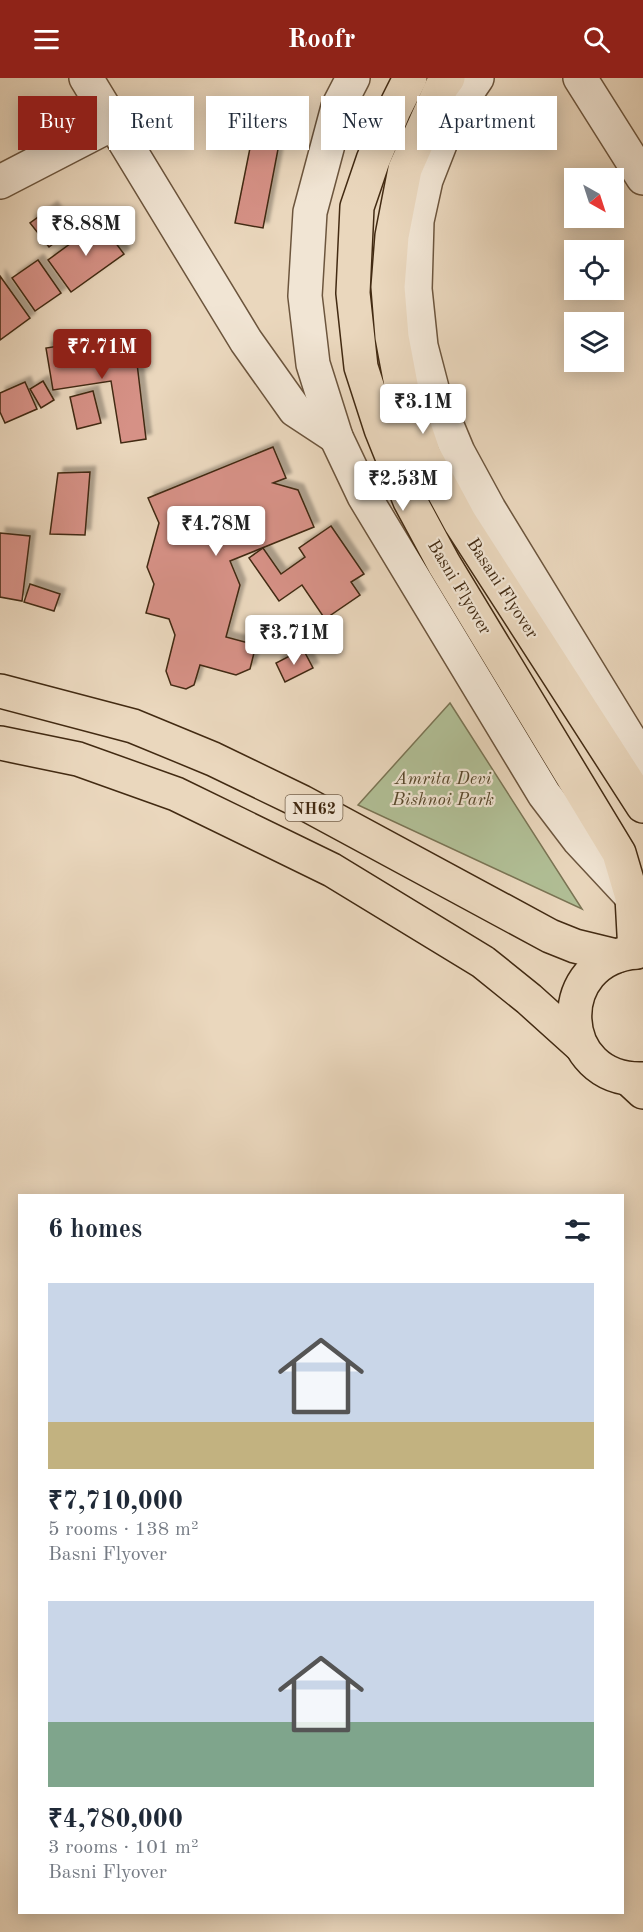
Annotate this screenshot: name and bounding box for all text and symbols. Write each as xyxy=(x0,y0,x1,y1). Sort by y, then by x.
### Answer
icon: menu xyxy=(30,23,63,56)
icon: search xyxy=(580,23,613,56)
text: Roofr xyxy=(287,26,356,53)
chip: Buy xyxy=(18,96,97,150)
chip: Rent xyxy=(109,96,194,150)
chip: Filters xyxy=(206,96,309,150)
chip: New xyxy=(321,96,405,150)
chip: Apartment xyxy=(417,96,557,150)
north arrow xyxy=(564,168,624,228)
map controls xyxy=(564,168,624,372)
pin: ₹8.88M xyxy=(37,206,135,257)
text: ₹8.88M xyxy=(51,215,121,235)
button: locate xyxy=(564,240,624,300)
button: layers xyxy=(564,312,624,372)
pin: ₹7.71M xyxy=(53,329,151,380)
text: ₹7.71M xyxy=(67,338,137,358)
pin: ₹3.1M xyxy=(381,384,465,435)
text: ₹3.1M xyxy=(394,393,452,413)
pin: ₹2.53M xyxy=(354,461,452,512)
text: ₹2.53M xyxy=(368,470,438,490)
pin: ₹4.78M xyxy=(167,506,265,557)
text: ₹4.78M xyxy=(181,515,251,535)
street label: Basani Flyover xyxy=(463,535,542,643)
street label: Basni Flyover xyxy=(424,537,495,639)
pin: ₹3.71M xyxy=(245,615,343,666)
text: ₹3.71M xyxy=(259,624,329,644)
park label: Amrita Devi Bishnoi Park xyxy=(391,770,494,809)
road number: NH62 xyxy=(286,795,342,821)
icon: filters xyxy=(561,1214,594,1247)
text: 6 homes xyxy=(48,1217,142,1243)
icon: home xyxy=(267,1322,375,1430)
text: ₹7,710,000 xyxy=(48,1489,183,1515)
text: 5 rooms · 138 m² xyxy=(48,1520,198,1540)
text: Basni Flyover xyxy=(48,1545,167,1565)
icon: home xyxy=(267,1640,375,1748)
text: ₹4,780,000 xyxy=(48,1807,183,1833)
text: 3 rooms · 101 m² xyxy=(48,1838,198,1858)
text: Basni Flyover xyxy=(48,1863,167,1883)

